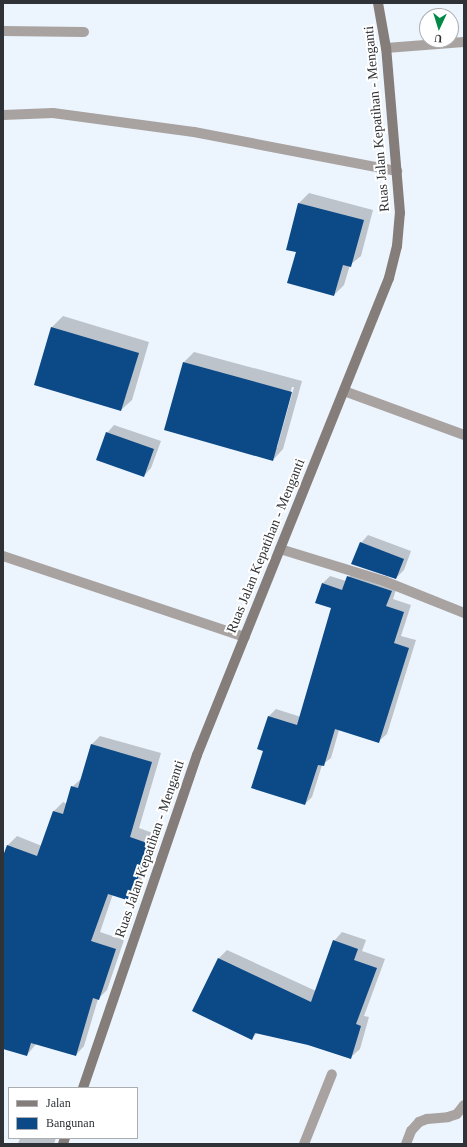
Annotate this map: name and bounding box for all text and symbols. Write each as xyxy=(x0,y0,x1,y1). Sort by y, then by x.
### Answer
north arrow xyxy=(419,8,459,48)
street label: Ruas Jalan Kepatihan - Menganti xyxy=(360,25,394,213)
text: U xyxy=(434,33,443,45)
street label: Ruas Jalan Kepatihan - Menganti xyxy=(223,456,309,636)
street label: Ruas Jalan Kepatihan - Menganti xyxy=(112,758,188,940)
legend xyxy=(8,1087,138,1139)
text: Jalan xyxy=(46,1096,71,1110)
text: Bangunan xyxy=(46,1116,95,1130)

